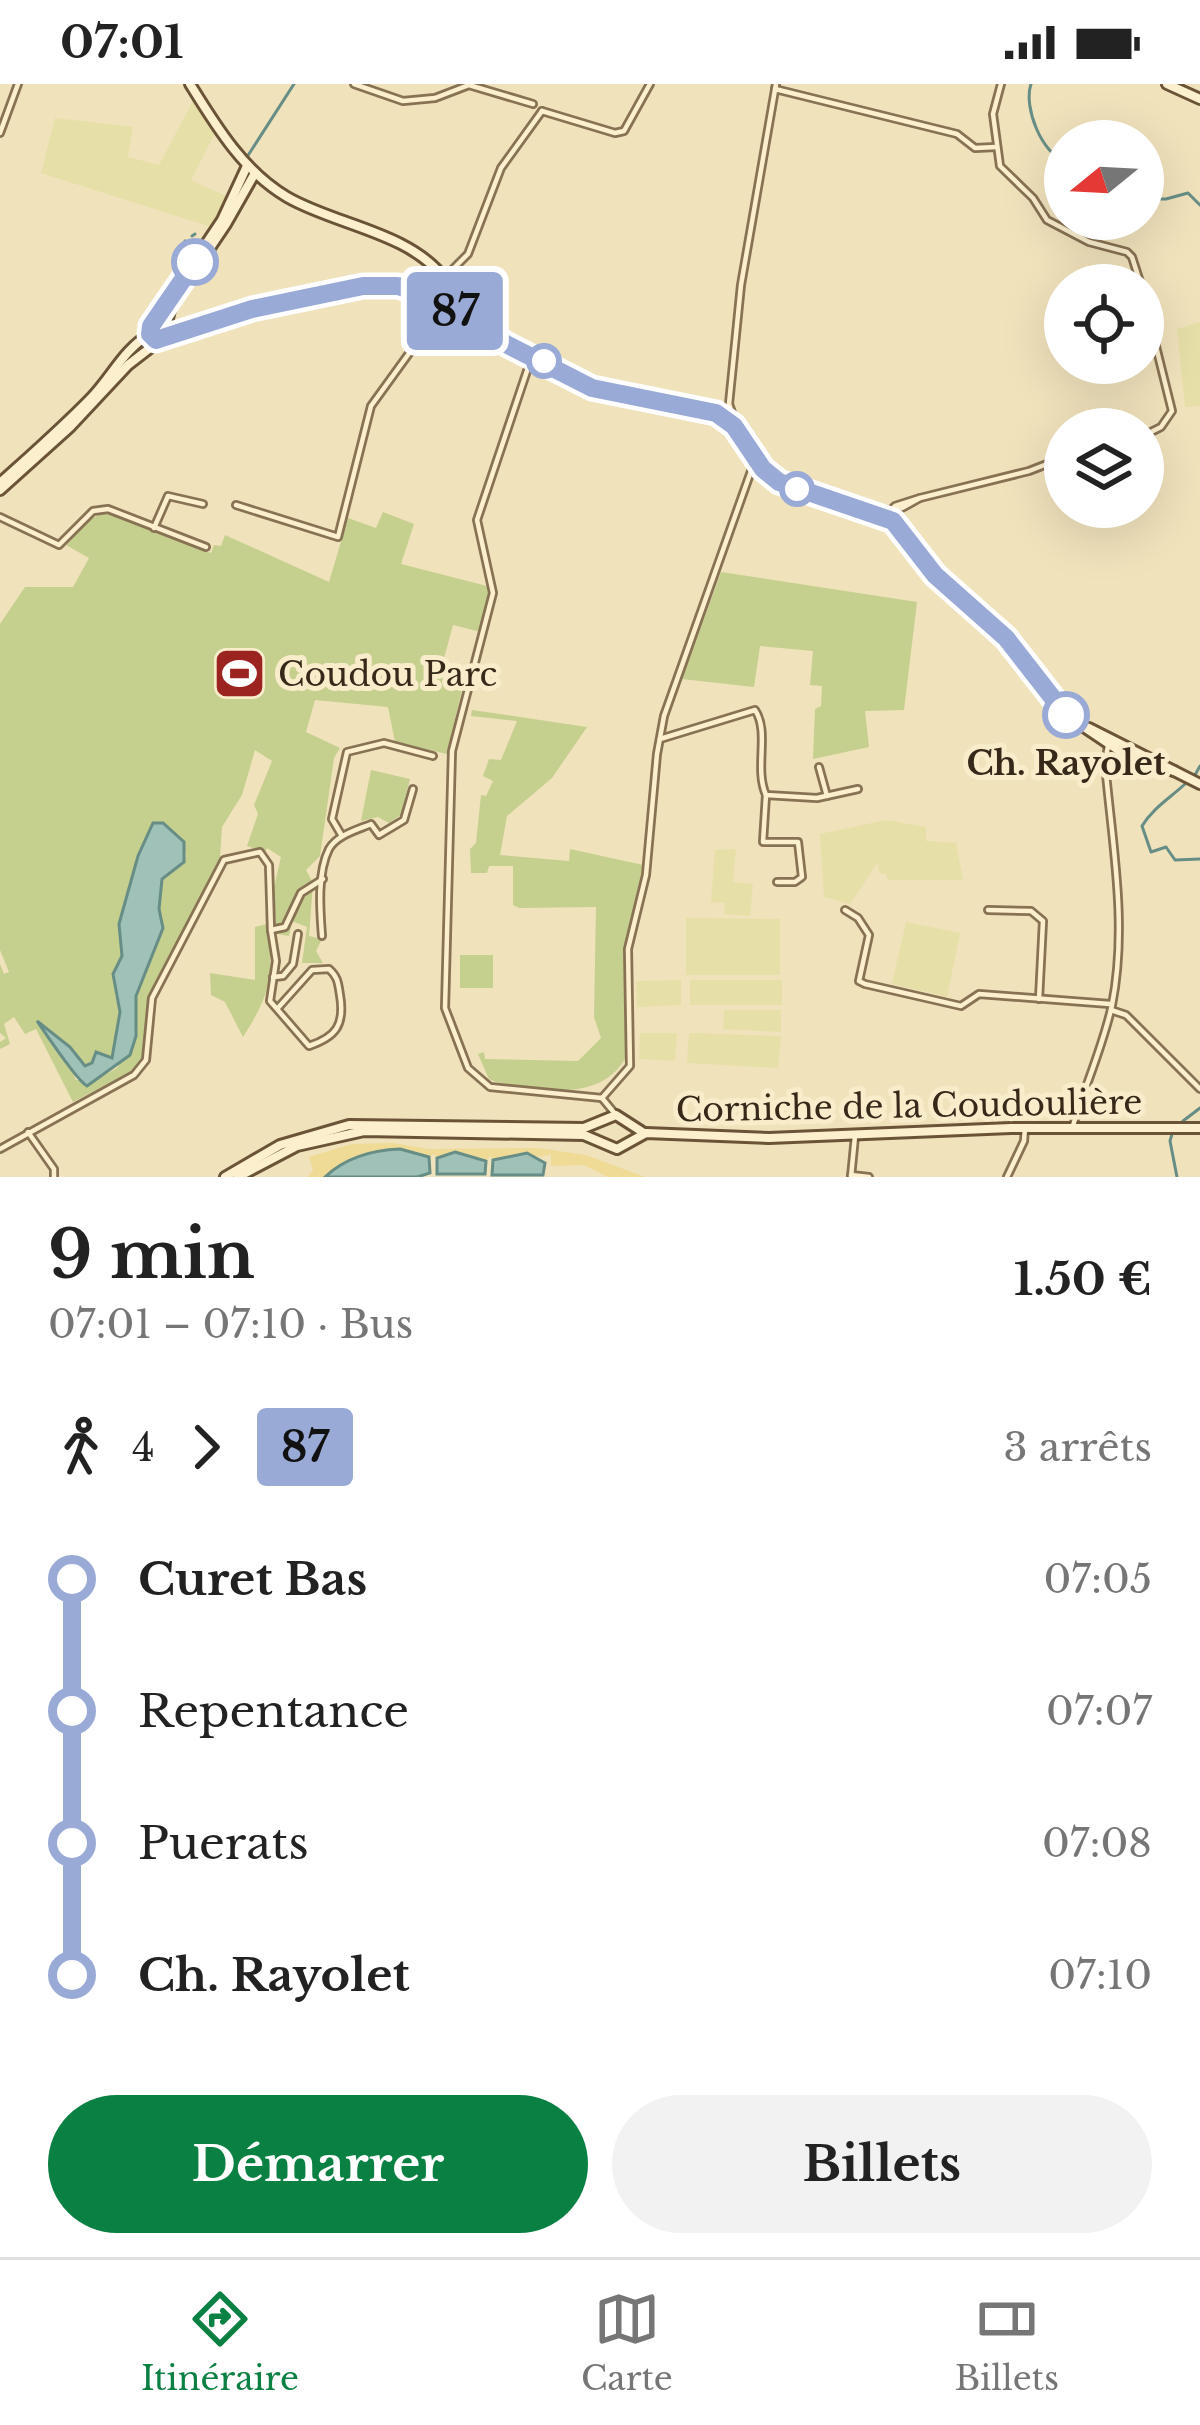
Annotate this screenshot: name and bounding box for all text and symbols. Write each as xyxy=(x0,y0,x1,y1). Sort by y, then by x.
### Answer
text: 07:01 xyxy=(60,14,184,70)
north arrow xyxy=(1044,120,1164,240)
map controls xyxy=(1044,120,1164,528)
unlabelled marker xyxy=(173,240,217,284)
button: locate xyxy=(1044,264,1164,384)
line badge: 87 xyxy=(401,272,509,350)
text: 87 xyxy=(431,285,479,337)
unlabelled marker xyxy=(528,345,560,377)
button: layers xyxy=(1044,408,1164,528)
unlabelled marker xyxy=(781,473,813,505)
sports icon: Coudou Parc xyxy=(211,646,267,702)
place label: Coudou Parc xyxy=(278,654,497,695)
marker: Ch. Rayolet xyxy=(1044,693,1088,737)
place label: Ch. Rayolet xyxy=(966,743,1166,784)
street label: Corniche de la Coudoulière xyxy=(675,1081,1143,1131)
text: 9 min xyxy=(48,1214,255,1296)
text: 1.50 € xyxy=(1014,1251,1152,1307)
text: 07:01 – 07:10 · Bus xyxy=(48,1300,413,1349)
icon: walk xyxy=(48,1414,114,1480)
icon: forward xyxy=(173,1414,239,1480)
text: 87 xyxy=(281,1421,329,1473)
text: 4 xyxy=(132,1423,155,1472)
text: 3 arrêts xyxy=(1004,1423,1152,1472)
text: Curet Bas xyxy=(138,1551,367,1607)
text: 07:05 xyxy=(1043,1555,1152,1604)
text: Repentance xyxy=(138,1683,409,1739)
text: 07:07 xyxy=(1046,1687,1152,1736)
text: Puerats xyxy=(138,1815,309,1871)
text: 07:08 xyxy=(1042,1819,1152,1868)
text: Ch. Rayolet xyxy=(138,1947,410,2003)
text: 07:10 xyxy=(1048,1951,1152,2000)
button: Démarrer xyxy=(48,2095,588,2233)
button: Billets xyxy=(612,2095,1152,2233)
tab: Itinéraire xyxy=(141,2286,299,2399)
tab: Carte xyxy=(581,2286,673,2399)
tab: Billets xyxy=(955,2286,1059,2399)

